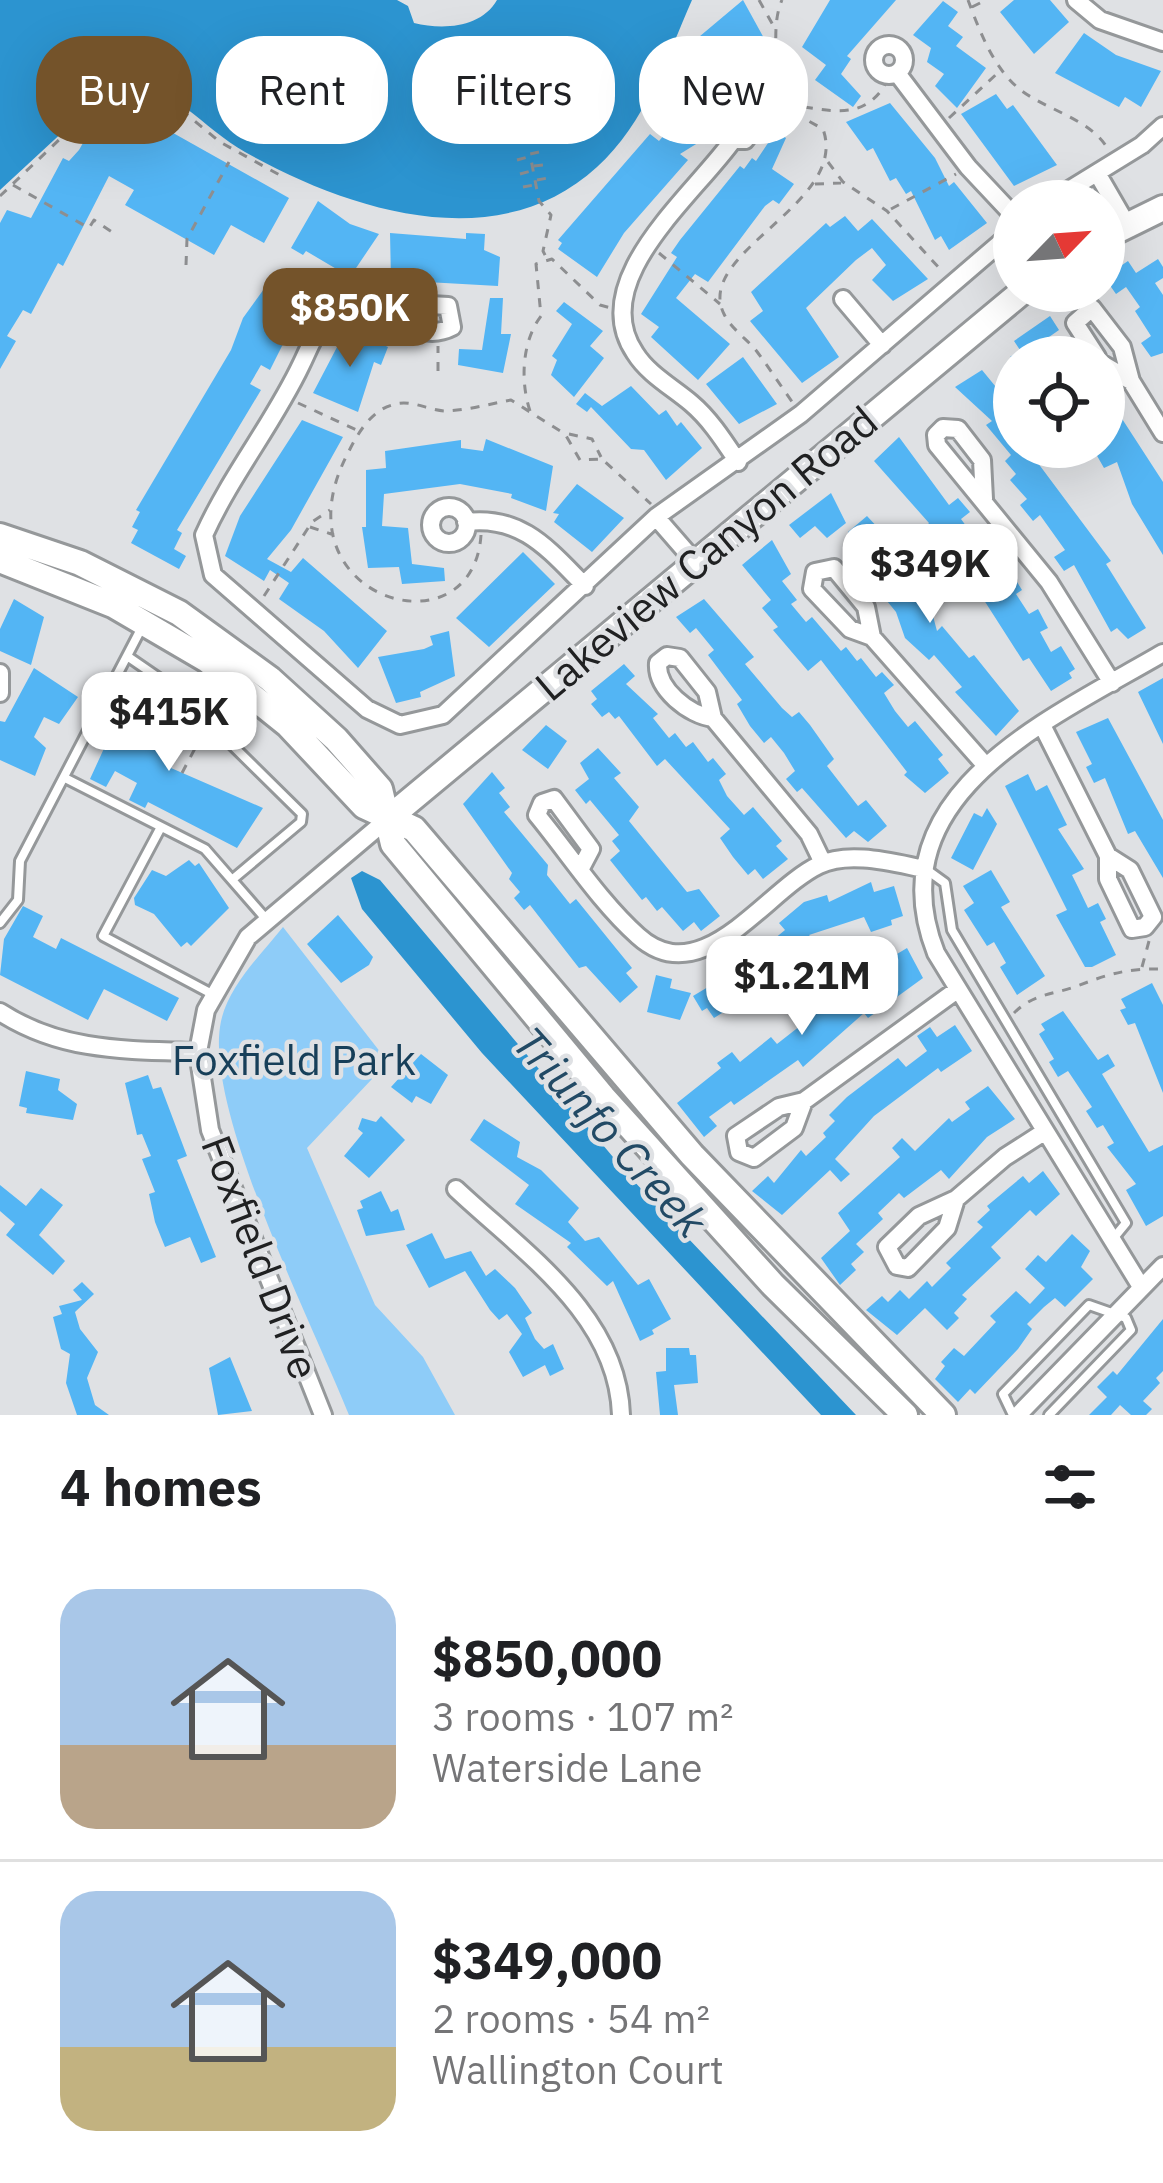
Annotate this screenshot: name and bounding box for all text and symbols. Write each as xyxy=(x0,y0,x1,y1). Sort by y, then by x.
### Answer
chip: Buy xyxy=(36,36,192,144)
chip: Rent xyxy=(216,36,388,144)
chip: Filters xyxy=(412,36,615,144)
chip: New xyxy=(639,36,808,144)
north arrow xyxy=(993,180,1125,312)
map controls xyxy=(993,180,1125,468)
pin: $850K xyxy=(266,268,434,370)
text: $850K xyxy=(290,281,410,332)
button: locate xyxy=(993,336,1125,468)
street label: Lakeview Canyon Road xyxy=(523,394,889,712)
pin: $349K xyxy=(846,524,1014,626)
text: $349K xyxy=(870,537,990,588)
pin: $415K xyxy=(85,672,253,774)
text: $415K xyxy=(109,685,229,736)
pin: $1.21M xyxy=(704,936,900,1038)
text: $1.21M xyxy=(733,949,871,1000)
water label: Triunfo Creek xyxy=(501,1014,721,1249)
park label: Foxfield Park xyxy=(172,1032,416,1087)
street label: Foxfield Drive xyxy=(189,1127,333,1387)
text: 4 homes xyxy=(60,1454,262,1520)
icon: filters xyxy=(1037,1454,1103,1520)
text: $850,000 xyxy=(432,1625,662,1691)
icon: home xyxy=(156,1637,300,1781)
text: 3 rooms · 107 m² xyxy=(432,1691,734,1742)
text: Waterside Lane xyxy=(432,1742,702,1793)
text: $349,000 xyxy=(432,1927,662,1993)
icon: home xyxy=(156,1939,300,2083)
text: 2 rooms · 54 m² xyxy=(432,1993,710,2044)
text: Wallington Court xyxy=(432,2044,724,2095)

